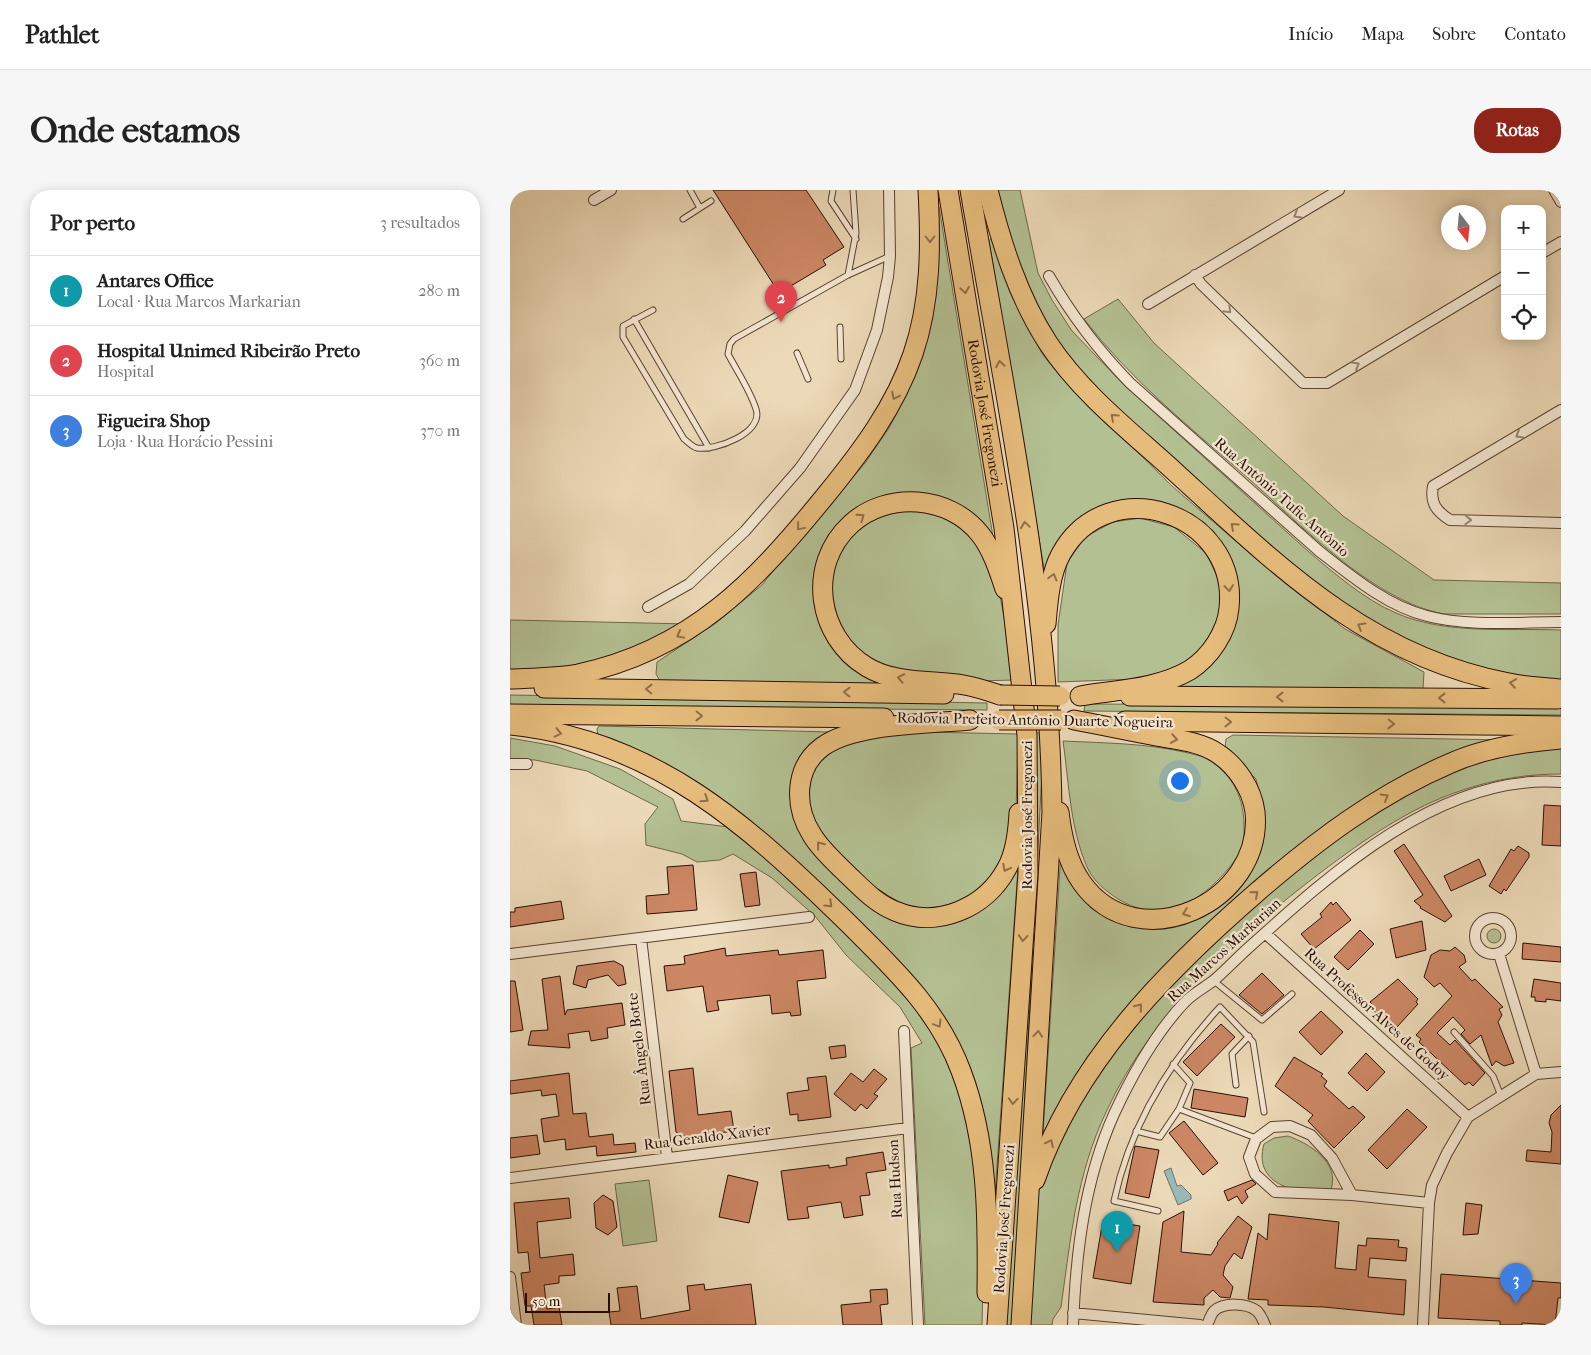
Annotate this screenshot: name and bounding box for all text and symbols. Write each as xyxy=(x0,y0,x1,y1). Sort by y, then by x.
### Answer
text: Pathlet xyxy=(25,21,99,49)
text: Início xyxy=(1288,24,1333,45)
text: Mapa xyxy=(1361,24,1404,45)
text: Sobre xyxy=(1432,24,1476,45)
text: Contato xyxy=(1504,24,1566,45)
button: Rotas xyxy=(1474,108,1561,153)
text: Onde estamos xyxy=(30,110,240,151)
north arrow xyxy=(1441,205,1486,250)
map controls xyxy=(1501,205,1546,340)
button: + xyxy=(1501,205,1546,250)
one-way arrow xyxy=(1294,208,1303,218)
text: Por perto xyxy=(50,211,135,235)
text: 3 resultados xyxy=(380,213,460,232)
one-way arrow xyxy=(925,235,935,243)
button: − xyxy=(1501,250,1546,295)
text: Antares Office xyxy=(97,270,214,292)
text: 1 xyxy=(63,281,69,300)
text: 280 m xyxy=(418,281,460,300)
pin: 2 xyxy=(765,281,797,322)
one-way arrow xyxy=(959,286,969,294)
text: Local · Rua Marcos Markarian xyxy=(97,292,301,311)
button: locate xyxy=(1501,295,1546,340)
one-way arrow xyxy=(1222,304,1231,313)
street label: Rodovia José Fregonezi xyxy=(964,338,1006,489)
text: Hospital Unimed Ribeirão Preto xyxy=(97,340,360,362)
text: 2 xyxy=(62,351,70,370)
text: 360 m xyxy=(419,351,460,370)
one-way arrow xyxy=(995,360,1005,369)
text: Hospital xyxy=(97,362,154,381)
one-way arrow xyxy=(1351,362,1360,372)
one-way arrow xyxy=(891,390,901,399)
text: Figueira Shop xyxy=(97,410,210,432)
one-way arrow xyxy=(1110,413,1119,422)
text: 3 xyxy=(63,421,69,440)
text: 370 m xyxy=(420,421,460,440)
one-way arrow xyxy=(1516,429,1525,439)
text: Loja · Rua Horácio Pessini xyxy=(97,432,273,451)
street label: Rua Antônio Tufic Antônio xyxy=(1211,434,1353,561)
one-way arrow xyxy=(855,514,865,523)
one-way arrow xyxy=(1465,515,1473,526)
one-way arrow xyxy=(1021,520,1031,529)
one-way arrow xyxy=(796,521,805,530)
one-way arrow xyxy=(1231,523,1240,532)
one-way arrow xyxy=(1048,573,1058,581)
one-way arrow xyxy=(1223,584,1234,592)
one-way arrow xyxy=(1358,623,1367,633)
one-way arrow xyxy=(676,628,685,638)
one-way arrow xyxy=(896,673,905,683)
one-way arrow xyxy=(1508,679,1517,689)
one-way arrow xyxy=(645,684,652,694)
one-way arrow xyxy=(842,687,850,697)
one-way arrow xyxy=(1276,692,1284,702)
one-way arrow xyxy=(1438,693,1446,704)
street label: Rodovia Prefeito Antônio Duarte Nogueira xyxy=(897,709,1174,731)
one-way arrow xyxy=(695,711,703,721)
one-way arrow xyxy=(1224,717,1232,727)
one-way arrow xyxy=(1387,719,1395,729)
one-way arrow xyxy=(554,727,563,738)
one-way arrow xyxy=(1169,734,1178,744)
street label: Rodovia José Fregonezi xyxy=(1018,740,1036,890)
your location xyxy=(1167,768,1193,794)
one-way arrow xyxy=(700,793,709,802)
one-way arrow xyxy=(1379,793,1388,803)
one-way arrow xyxy=(816,841,825,850)
one-way arrow xyxy=(1002,863,1012,872)
one-way arrow xyxy=(1249,891,1258,900)
street label: Rua Marcos Markarian xyxy=(1163,894,1285,1006)
one-way arrow xyxy=(823,898,832,907)
one-way arrow xyxy=(1182,907,1191,917)
one-way arrow xyxy=(1018,935,1029,943)
street label: Rua Professor Alves de Godoy xyxy=(1300,944,1454,1085)
street label: Rua Ângelo Botte xyxy=(623,991,655,1106)
one-way arrow xyxy=(1133,1004,1141,1013)
one-way arrow xyxy=(931,1018,941,1027)
one-way arrow xyxy=(1032,1029,1043,1037)
one-way arrow xyxy=(1007,1097,1018,1105)
street label: Rua Geraldo Xavier xyxy=(643,1120,772,1154)
street label: Rua Hudson xyxy=(884,1139,906,1219)
one-way arrow xyxy=(1044,1139,1054,1148)
street label: Rodovia José Fregonezi xyxy=(990,1143,1018,1294)
pin: 1 xyxy=(1101,1211,1133,1252)
pin: 3 xyxy=(1500,1263,1532,1304)
scale bar xyxy=(525,1290,610,1313)
text: 50 m xyxy=(532,1293,560,1310)

